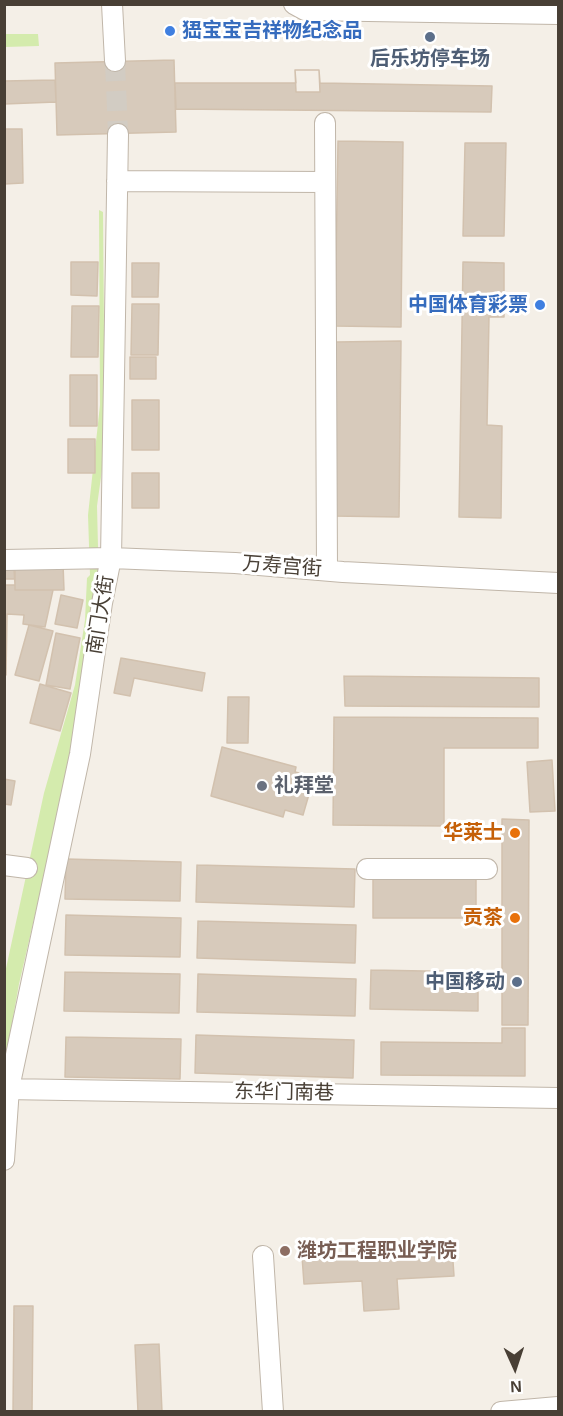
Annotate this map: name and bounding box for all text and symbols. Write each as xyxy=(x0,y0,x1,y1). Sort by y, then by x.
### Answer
place label: 峱宝宝吉祥物纪念品 xyxy=(182,19,362,43)
marker: 峱宝宝吉祥物纪念品 xyxy=(163,24,177,38)
marker: 后乐坊停车场 xyxy=(423,30,437,44)
place label: 后乐坊停车场 xyxy=(370,47,490,71)
place label: 中国体育彩票 xyxy=(408,293,528,317)
marker: 中国体育彩票 xyxy=(533,298,547,312)
street label: 万寿宫街 xyxy=(241,552,323,582)
street label: 南门大街 xyxy=(83,574,119,656)
place label: 礼拜堂 xyxy=(274,774,334,798)
marker: 礼拜堂 xyxy=(255,779,269,793)
place label: 华莱士 xyxy=(443,821,503,845)
marker: 华莱士 xyxy=(508,826,522,840)
place label: 贡茶 xyxy=(463,906,503,930)
marker: 贡茶 xyxy=(508,911,522,925)
place label: 中国移动 xyxy=(425,970,505,994)
marker: 中国移动 xyxy=(510,975,524,989)
street label: 东华门南巷 xyxy=(234,1080,334,1106)
place label: 潍坊工程职业学院 xyxy=(297,1239,457,1263)
marker: 潍坊工程职业学院 xyxy=(278,1244,292,1258)
north arrow xyxy=(485,1338,545,1398)
text: N xyxy=(510,1378,522,1395)

